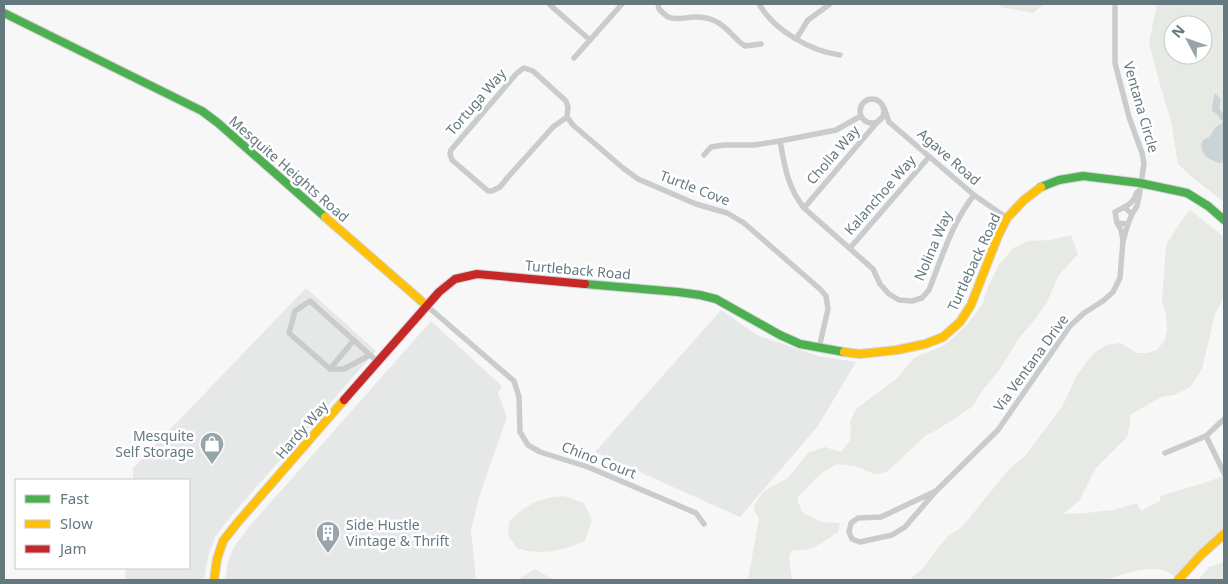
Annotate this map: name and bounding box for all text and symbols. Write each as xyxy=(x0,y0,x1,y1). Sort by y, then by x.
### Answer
north arrow xyxy=(1163,15,1213,65)
text: N xyxy=(1167,21,1189,42)
street label: Ventana Circle xyxy=(1119,59,1164,155)
street label: Tortuga Way xyxy=(441,64,510,139)
street label: Mesquite Heights Road xyxy=(225,111,353,226)
street label: Cholla Way xyxy=(802,120,864,188)
street label: Agave Road xyxy=(914,124,985,189)
street label: Kalanchoe Way xyxy=(840,150,920,239)
street label: Turtle Cove xyxy=(657,165,733,210)
street label: Nolina Way xyxy=(909,207,956,284)
street label: Turtleback Road xyxy=(943,210,1005,314)
street label: Turtleback Road xyxy=(524,255,632,284)
street label: Via Ventana Drive xyxy=(989,310,1072,415)
street label: Hardy Way xyxy=(271,396,333,463)
place label: Mesquite Self Storage xyxy=(115,426,194,461)
shop icon: Mesquite Self Storage xyxy=(199,431,225,465)
street label: Chino Court xyxy=(559,437,639,483)
legend xyxy=(15,479,190,569)
text: Fast xyxy=(60,488,89,508)
text: Slow xyxy=(60,513,93,533)
place label: Side Hustle Vintage & Thrift xyxy=(346,515,449,550)
building icon: Side Hustle Vintage & Thrift xyxy=(315,520,341,554)
text: Jam xyxy=(58,538,87,558)

